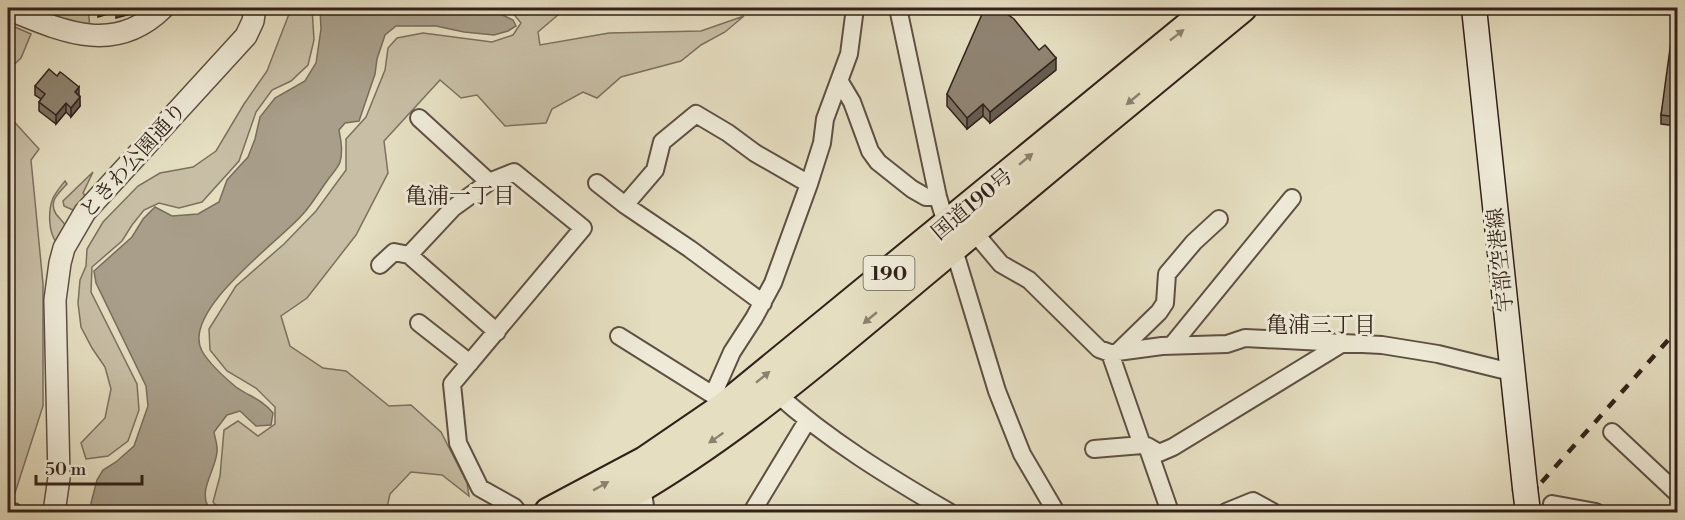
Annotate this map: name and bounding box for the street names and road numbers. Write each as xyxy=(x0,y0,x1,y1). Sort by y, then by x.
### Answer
street label: ときわ公園通り xyxy=(75,97,193,224)
street label: 国道190号 xyxy=(927,163,1019,246)
street label: 宇部空港線 xyxy=(1483,206,1519,313)
road number: 190 xyxy=(864,256,914,290)

